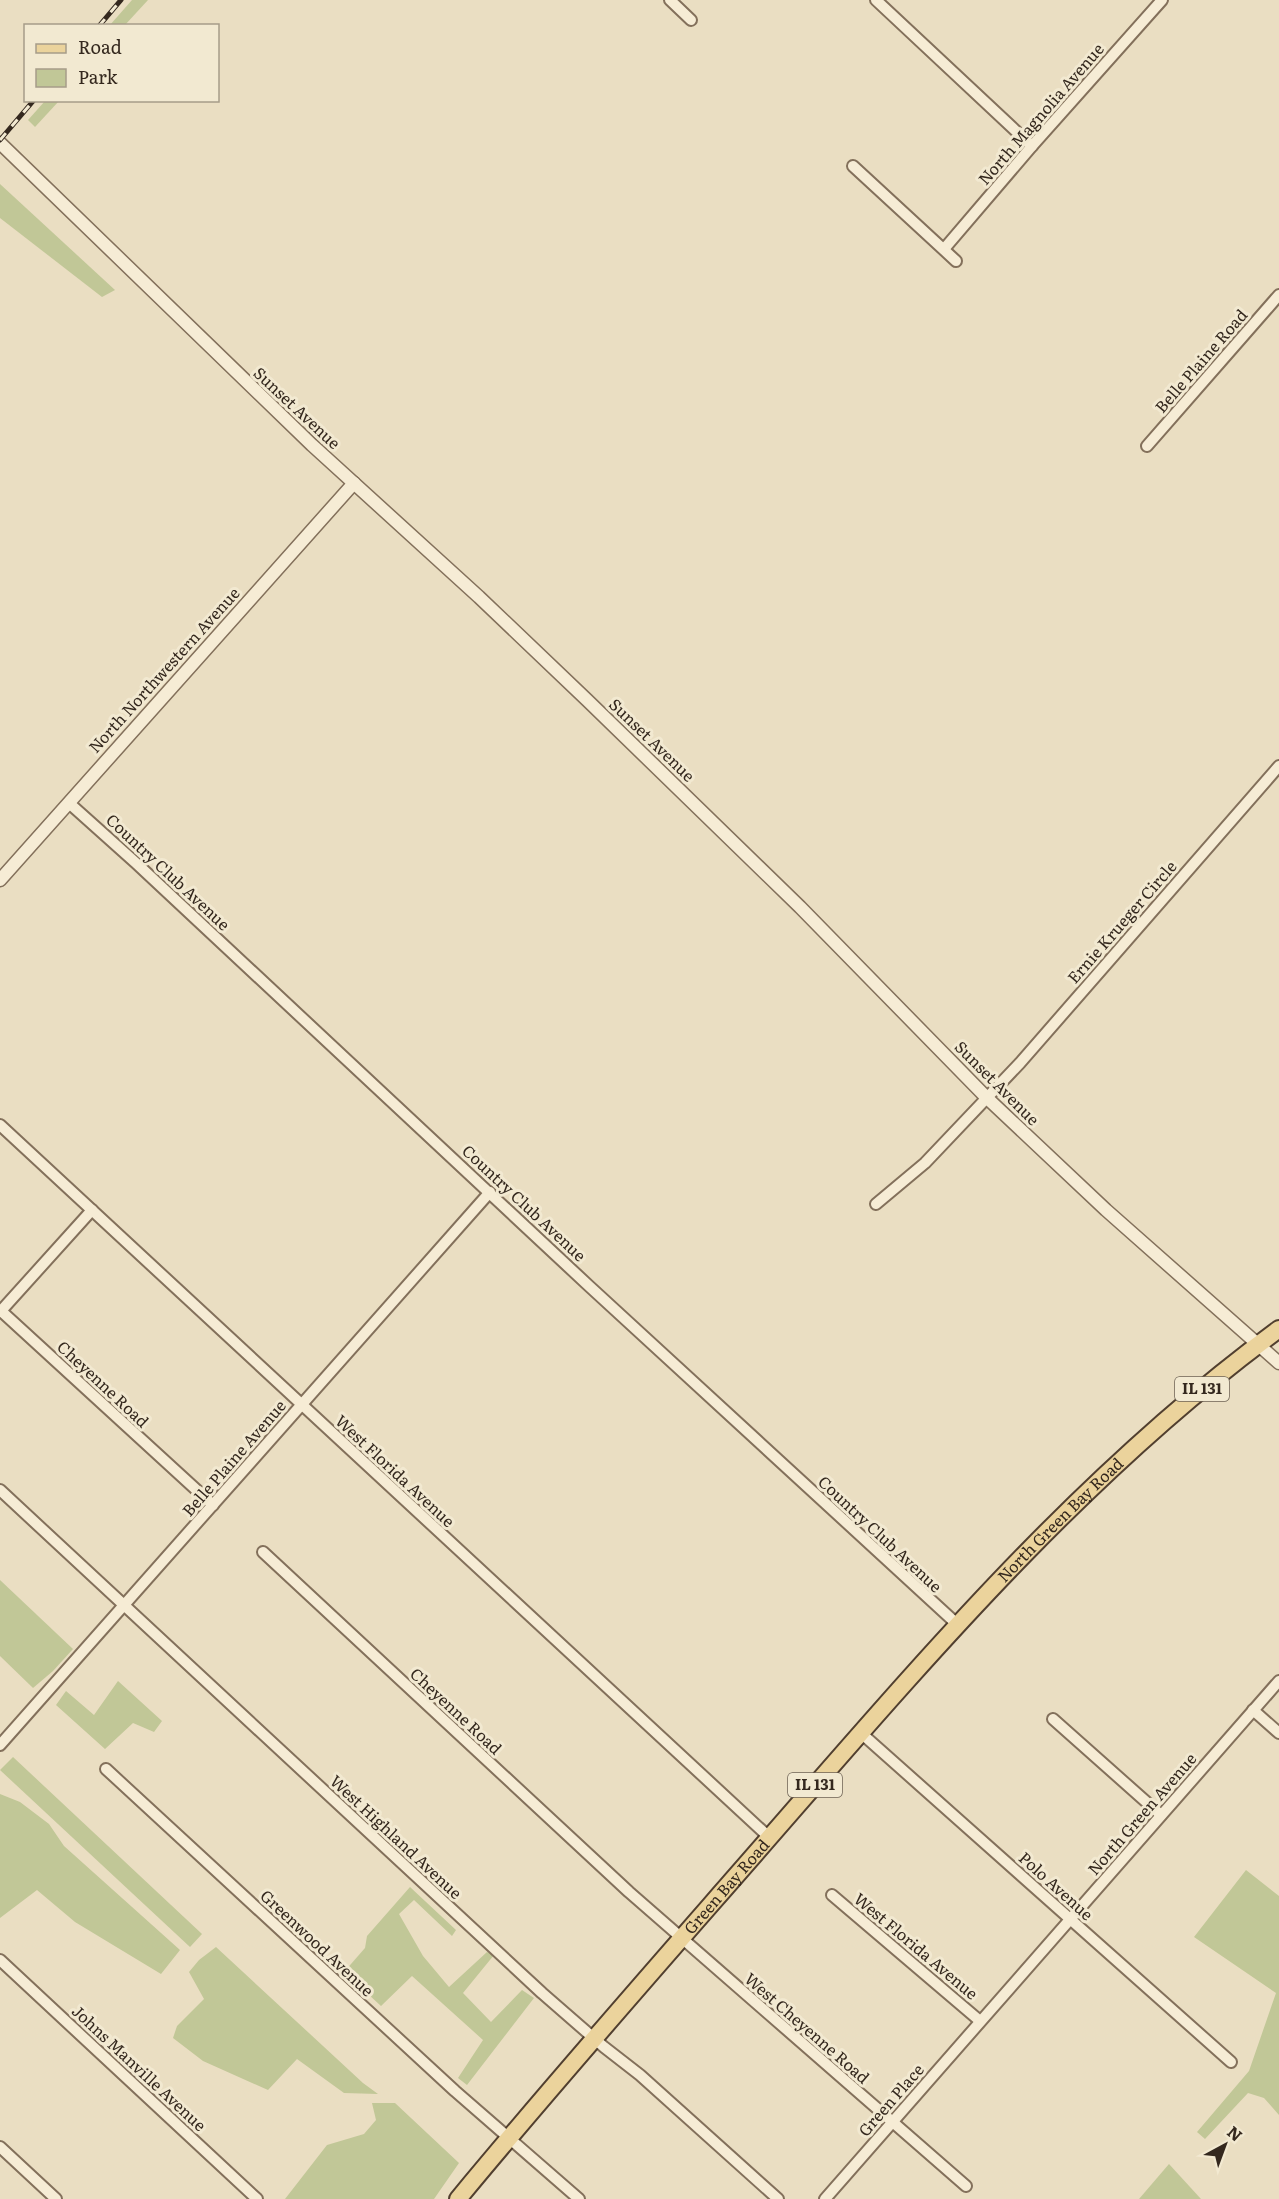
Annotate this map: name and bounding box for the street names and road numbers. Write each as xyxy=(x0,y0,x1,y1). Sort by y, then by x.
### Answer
street label: North Magnolia Avenue xyxy=(972,37,1109,190)
street label: Belle Plaine Road xyxy=(1148,303,1252,417)
street label: Sunset Avenue xyxy=(249,361,347,454)
street label: North Northwestern Avenue xyxy=(82,581,244,758)
street label: Sunset Avenue xyxy=(604,692,701,787)
street label: Country Club Avenue xyxy=(101,807,236,935)
street label: Ernie Krueger Circle xyxy=(1061,855,1182,988)
street label: Sunset Avenue xyxy=(950,1035,1045,1130)
street label: Country Club Avenue xyxy=(457,1138,592,1266)
street label: Cheyenne Road xyxy=(52,1334,155,1432)
road number: IL 131 xyxy=(1175,1377,1229,1401)
street label: Belle Plaine Avenue xyxy=(176,1394,291,1521)
street label: West Florida Avenue xyxy=(331,1408,461,1532)
street label: North Green Bay Road xyxy=(991,1451,1128,1587)
street label: Country Club Avenue xyxy=(813,1469,948,1597)
street label: Cheyenne Road xyxy=(405,1661,508,1759)
street label: North Green Avenue xyxy=(1081,1747,1201,1880)
street label: West Highland Avenue xyxy=(325,1769,468,1904)
road number: IL 131 xyxy=(788,1773,842,1797)
street label: Green Bay Road xyxy=(678,1833,774,1939)
street label: Polo Avenue xyxy=(1014,1845,1099,1925)
street label: Greenwood Avenue xyxy=(256,1883,380,2001)
street label: West Florida Avenue xyxy=(849,1886,984,2004)
street label: West Cheyenne Road xyxy=(740,1966,876,2088)
street label: Johns Manville Avenue xyxy=(67,1999,212,2136)
street label: Green Place xyxy=(852,2058,929,2141)

